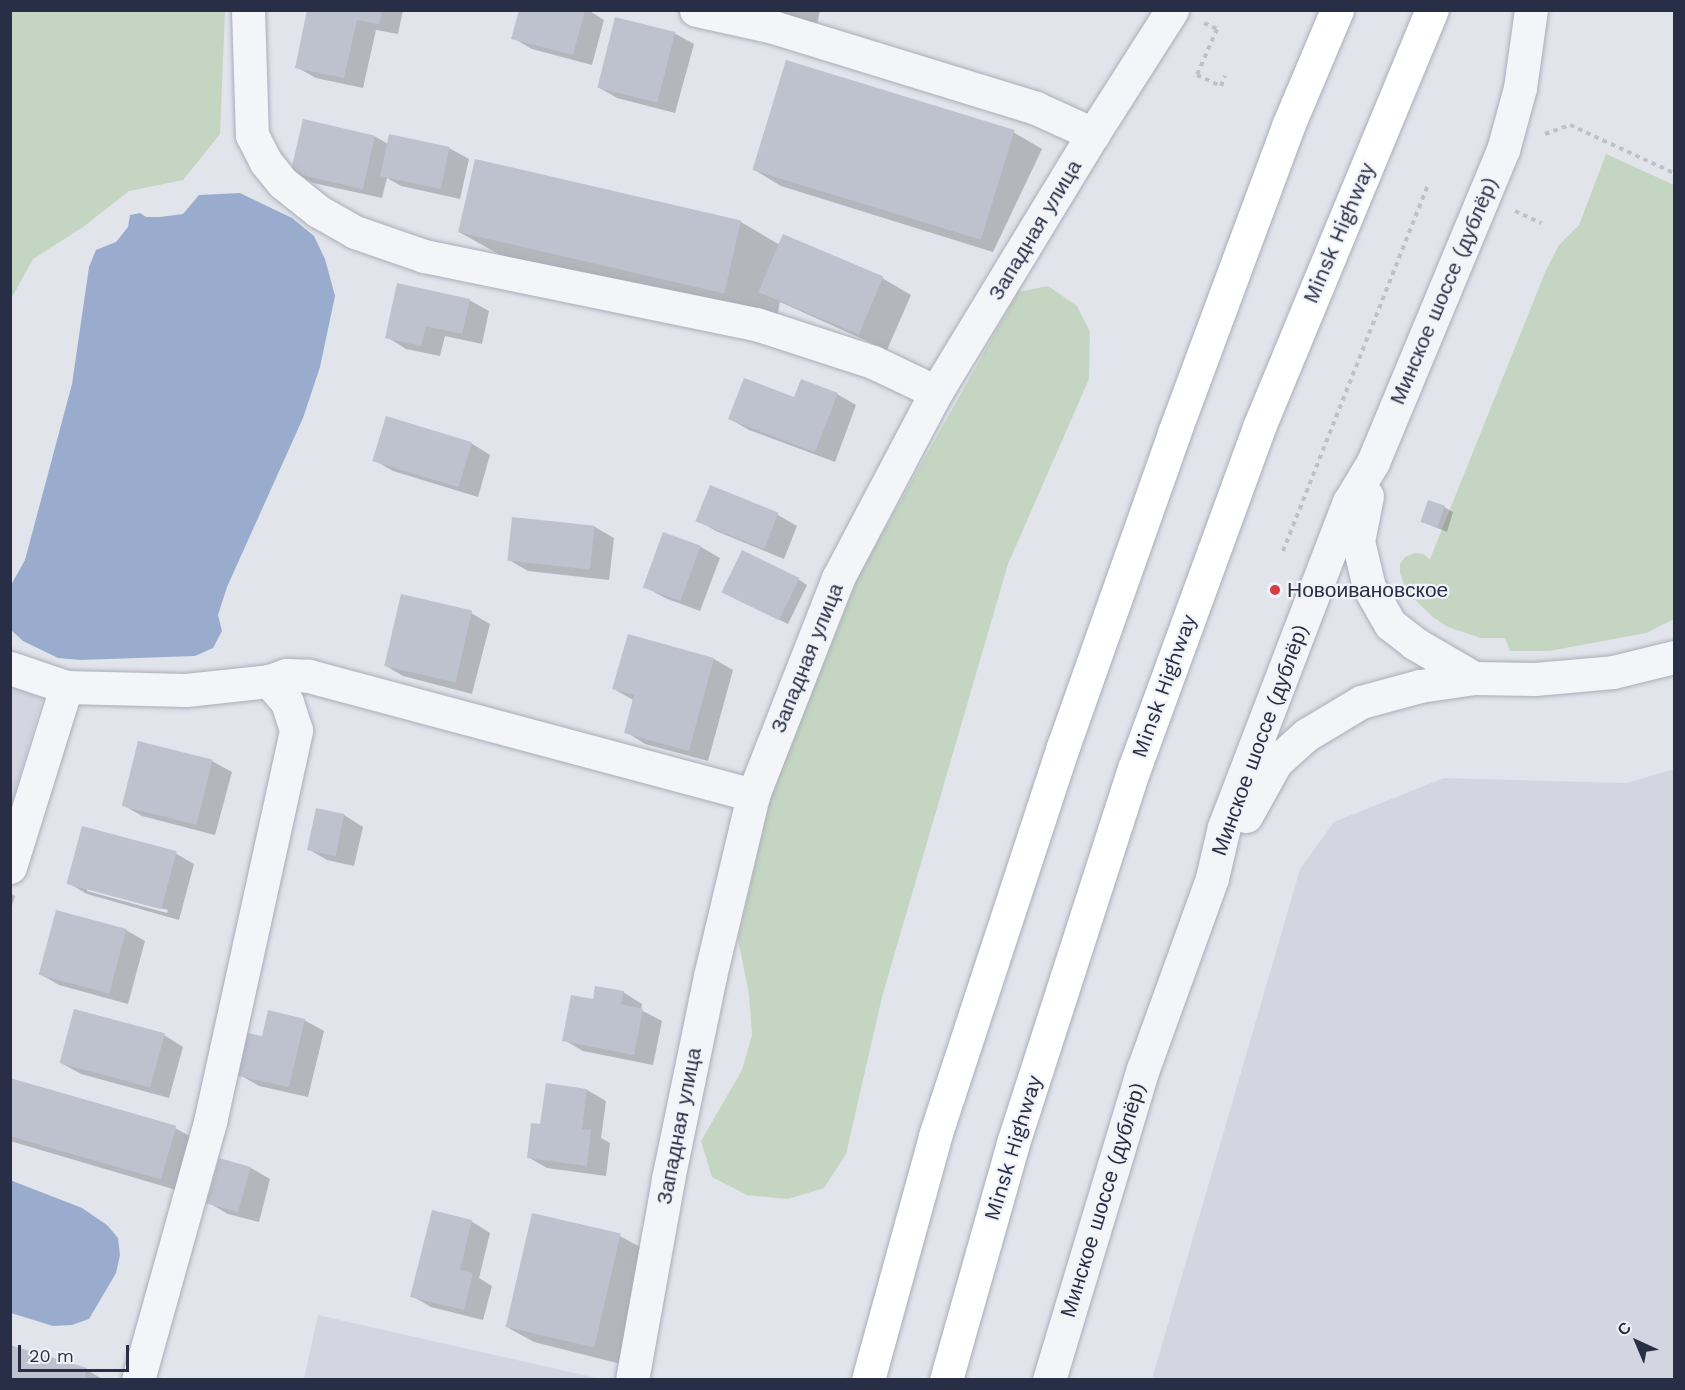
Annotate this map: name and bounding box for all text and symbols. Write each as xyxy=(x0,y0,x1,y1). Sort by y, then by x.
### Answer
street label: Западная улица xyxy=(983,155,1087,305)
street label: Minsk Highway xyxy=(1298,159,1380,307)
street label: Минское шоссе (дублёр) xyxy=(1385,174,1503,408)
place label: Новоивановское xyxy=(1287,577,1448,603)
street label: Западная улица xyxy=(765,579,849,737)
marker: Новоивановское xyxy=(1268,583,1282,597)
street label: Minsk Highway xyxy=(1126,611,1202,761)
street label: Минское шоссе (дублёр) xyxy=(1206,621,1314,859)
street label: Западная улица xyxy=(651,1045,707,1207)
street label: Minsk Highway xyxy=(979,1072,1047,1224)
street label: Минское шоссе (дублёр) xyxy=(1055,1080,1151,1320)
north arrow xyxy=(1607,1312,1667,1372)
text: С xyxy=(1613,1318,1635,1340)
scale bar xyxy=(21,1333,132,1371)
text: 20 m xyxy=(29,1345,74,1366)

